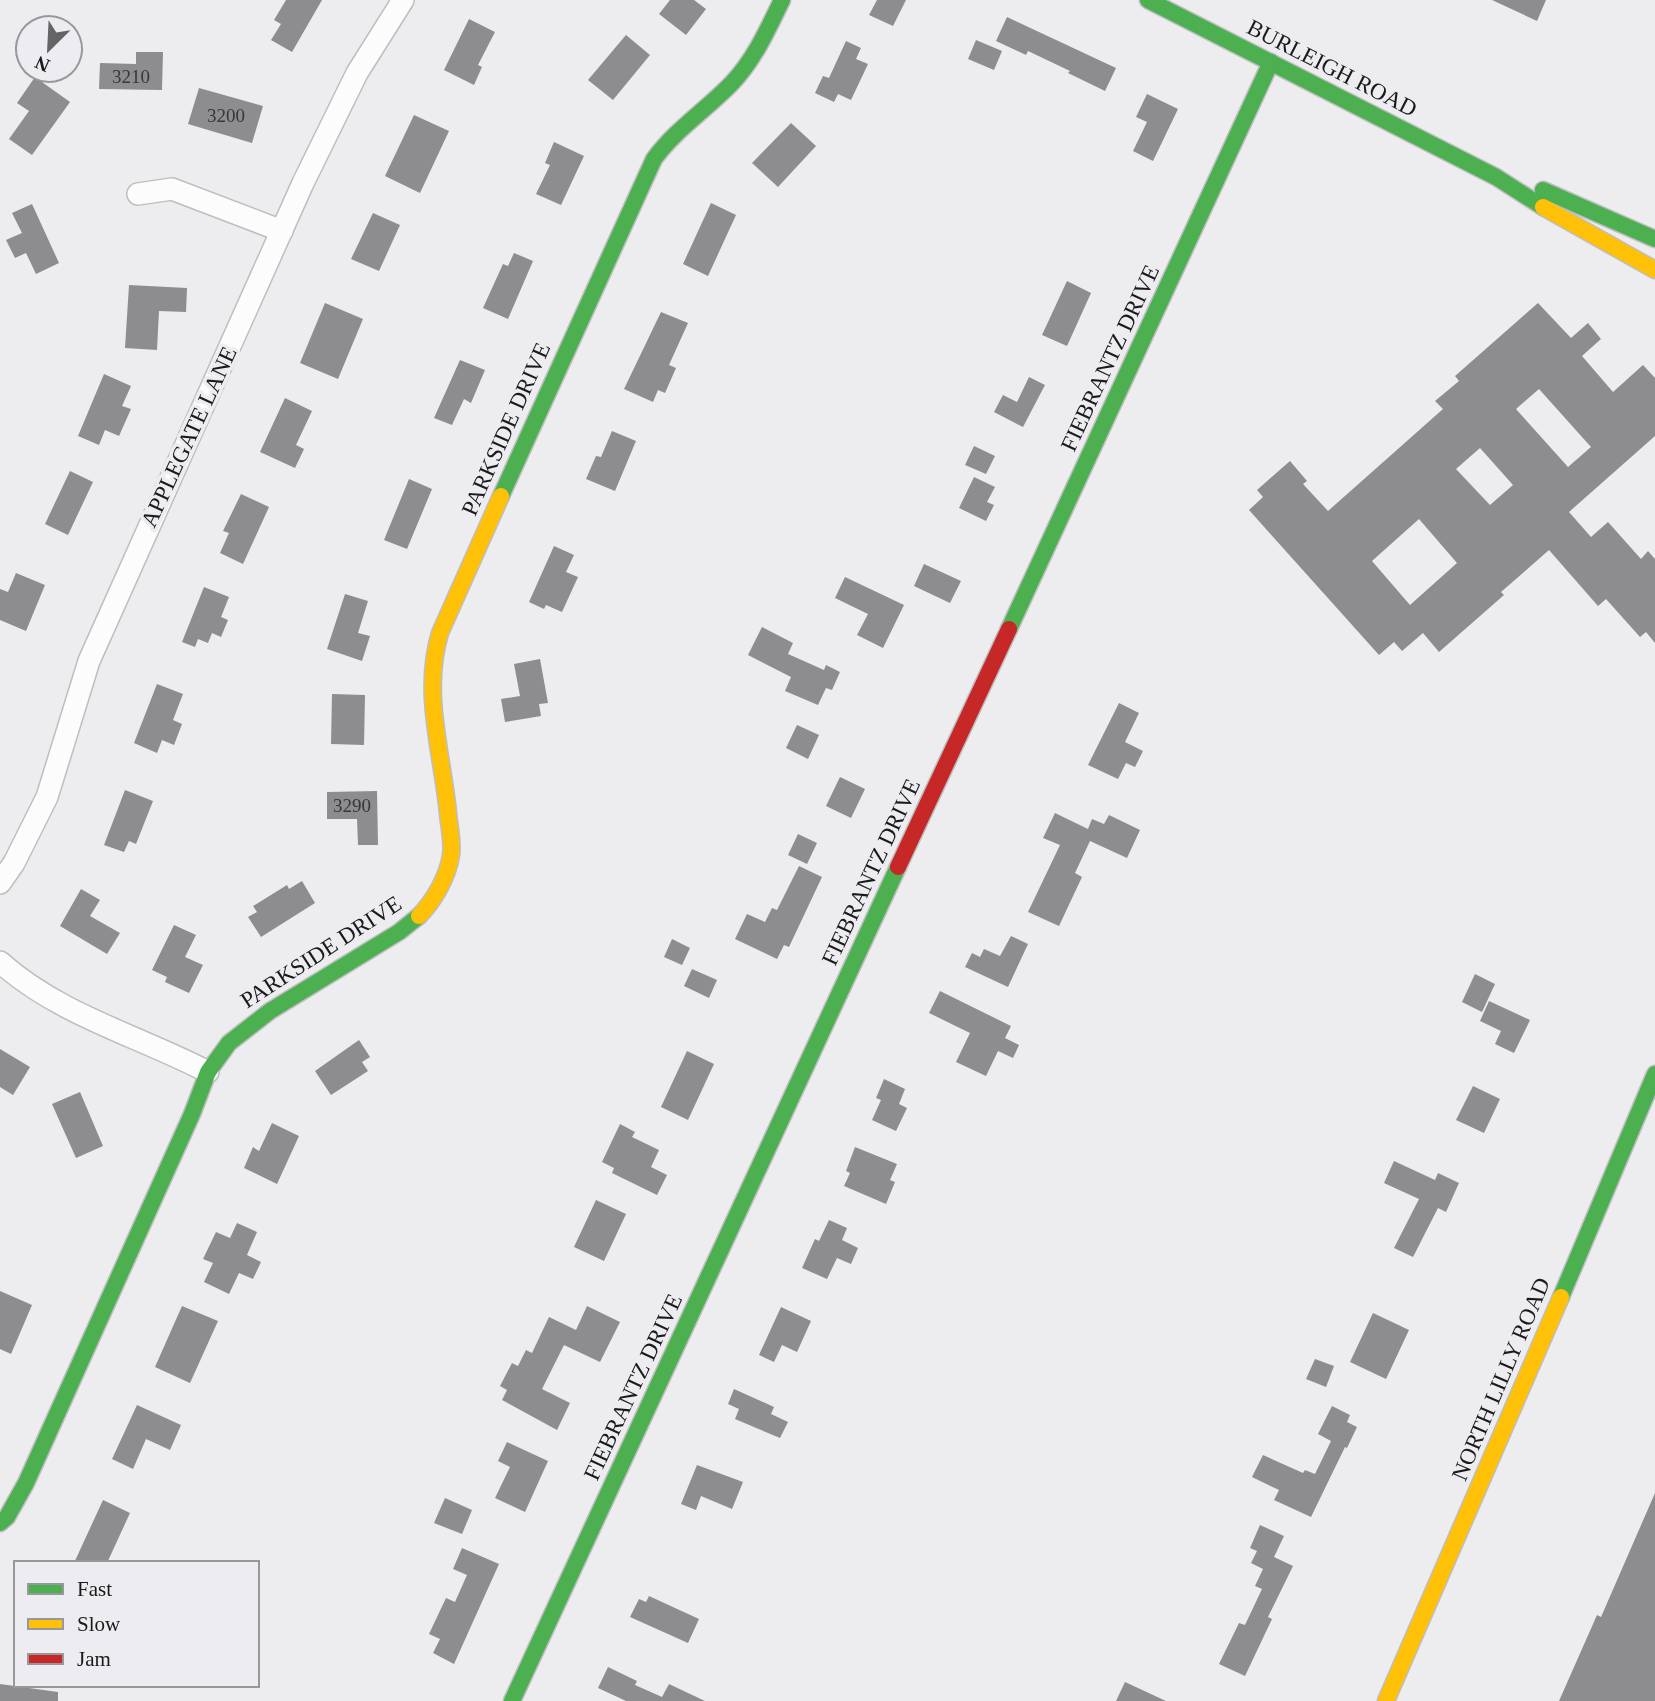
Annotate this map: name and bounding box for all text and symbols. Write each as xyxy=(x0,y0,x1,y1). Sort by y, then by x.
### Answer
north arrow xyxy=(14,14,84,84)
street label: BURLEIGH ROAD xyxy=(1243,14,1421,122)
text: N xyxy=(32,52,53,76)
house number: 3210 xyxy=(112,66,150,87)
house number: 3200 xyxy=(207,105,245,126)
street label: FIEBRANTZ DRIVE xyxy=(1056,261,1164,455)
street label: PARKSIDE DRIVE xyxy=(457,339,555,519)
street label: APPLEGATE LANE xyxy=(136,343,242,531)
street label: FIEBRANTZ DRIVE xyxy=(817,775,925,969)
house number: 3290 xyxy=(333,795,371,816)
street label: PARKSIDE DRIVE xyxy=(236,891,406,1013)
street label: NORTH LILLY ROAD xyxy=(1447,1274,1555,1484)
street label: FIEBRANTZ DRIVE xyxy=(579,1290,687,1484)
legend xyxy=(14,1561,259,1687)
text: Fast xyxy=(77,1577,112,1601)
text: Slow xyxy=(77,1612,121,1636)
text: Jam xyxy=(77,1647,111,1671)

